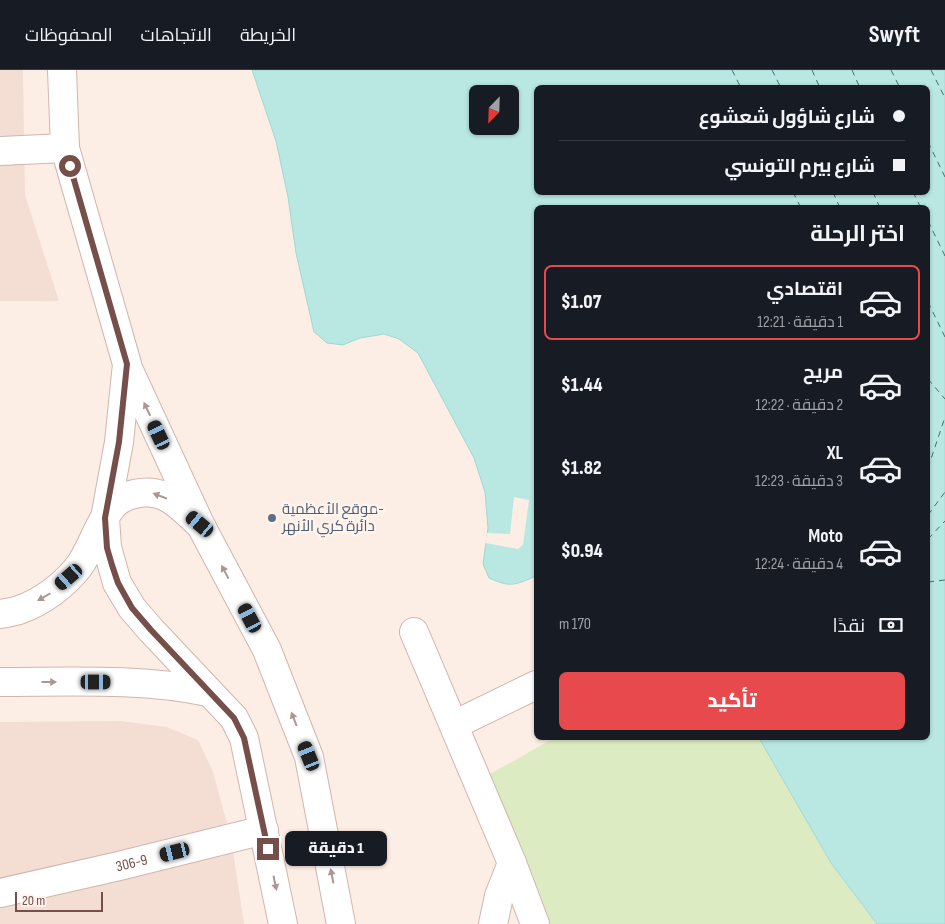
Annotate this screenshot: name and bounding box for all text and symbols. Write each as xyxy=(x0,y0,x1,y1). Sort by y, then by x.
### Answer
text: Swyft xyxy=(869,20,920,49)
text: المحفوظات xyxy=(25,25,113,46)
text: الاتجاهات xyxy=(141,25,212,46)
text: الخريطة xyxy=(240,25,296,46)
north arrow xyxy=(469,85,519,135)
map controls xyxy=(469,85,519,135)
text: شارع شاؤول شعشوع xyxy=(699,106,875,129)
route start xyxy=(59,155,81,177)
text: شارع بيرم التونسي xyxy=(724,155,875,178)
text: اختر الرحلة xyxy=(810,221,905,248)
text: اقتصادي xyxy=(767,278,843,301)
icon: car xyxy=(858,280,903,325)
text: $1.07 xyxy=(561,291,601,314)
text: 1 دقيقة · 12:21 xyxy=(757,313,843,332)
text: مريح xyxy=(803,361,843,384)
icon: car xyxy=(858,363,903,408)
text: $1.44 xyxy=(561,374,602,397)
text: 2 دقيقة · 12:22 xyxy=(755,396,843,415)
one-way arrow xyxy=(143,402,151,416)
car xyxy=(145,418,172,452)
text: XL xyxy=(827,442,843,465)
icon: car xyxy=(858,446,903,491)
text: $1.82 xyxy=(561,457,602,480)
text: 3 دقيقة · 12:23 xyxy=(755,472,843,491)
one-way arrow xyxy=(152,492,167,500)
place label: موقع الأعظمية- دائرة كري الأنهر xyxy=(281,500,384,538)
car xyxy=(183,509,216,539)
marker: موقع الأعظمية- دائرة كري الأنهر xyxy=(266,512,278,524)
text: Moto xyxy=(808,525,843,548)
icon: car xyxy=(858,529,903,574)
text: $0.94 xyxy=(561,540,603,563)
text: 4 دقيقة · 12:24 xyxy=(755,555,843,574)
car xyxy=(52,561,85,593)
one-way arrow xyxy=(221,564,229,579)
one-way arrow xyxy=(38,592,51,601)
car xyxy=(236,601,263,635)
icon: cash xyxy=(877,611,905,639)
text: 170 m xyxy=(559,615,591,634)
text: نقدًا xyxy=(833,615,865,638)
button: تأكيد xyxy=(559,672,905,730)
car xyxy=(81,675,111,690)
one-way arrow xyxy=(41,678,57,686)
one-way arrow xyxy=(290,711,298,726)
car xyxy=(296,739,321,773)
callout: 1 دقيقة xyxy=(286,832,388,866)
route end xyxy=(257,838,279,860)
text: 1 دقيقة xyxy=(308,839,364,858)
car xyxy=(158,841,191,863)
street label: 306-9 xyxy=(114,850,149,876)
one-way arrow xyxy=(328,869,336,884)
one-way arrow xyxy=(271,876,279,892)
scale bar xyxy=(15,889,102,912)
text: 20 m xyxy=(22,892,45,909)

